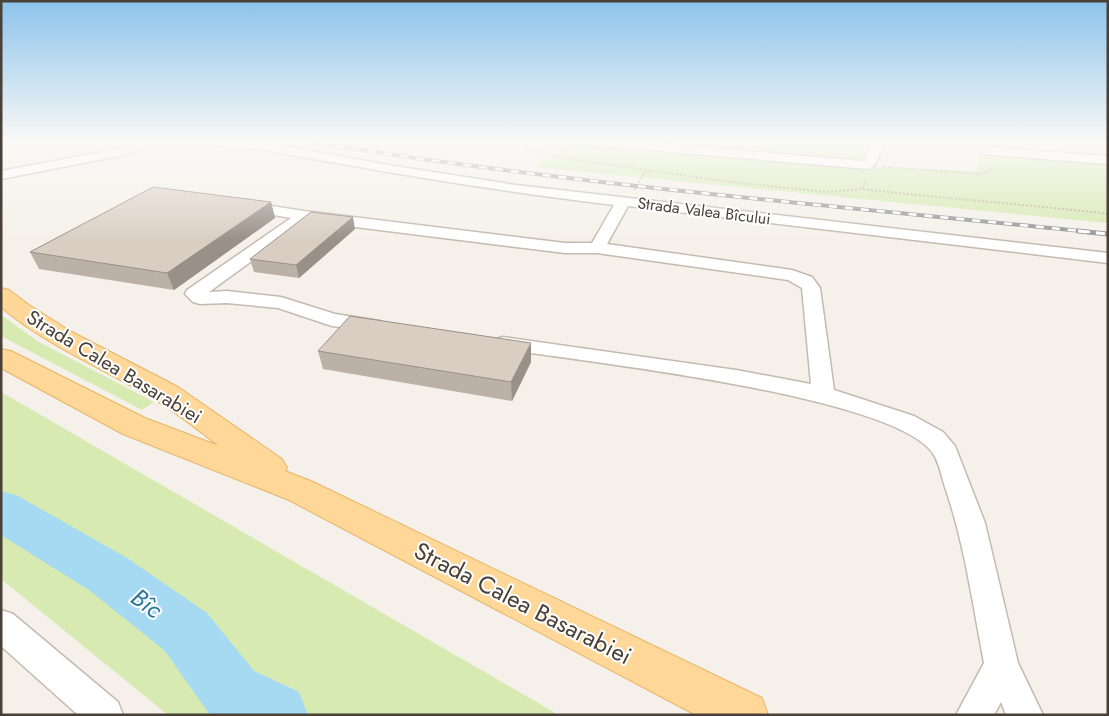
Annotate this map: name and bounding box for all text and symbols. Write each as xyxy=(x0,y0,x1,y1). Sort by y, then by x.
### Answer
street label: Strada Valea Bîcului xyxy=(636,191,772,231)
street label: Strada Calea Basarabiei xyxy=(21,303,207,431)
street label: Strada Calea Basarabiei xyxy=(408,533,638,673)
water label: Bîc xyxy=(124,579,171,627)

